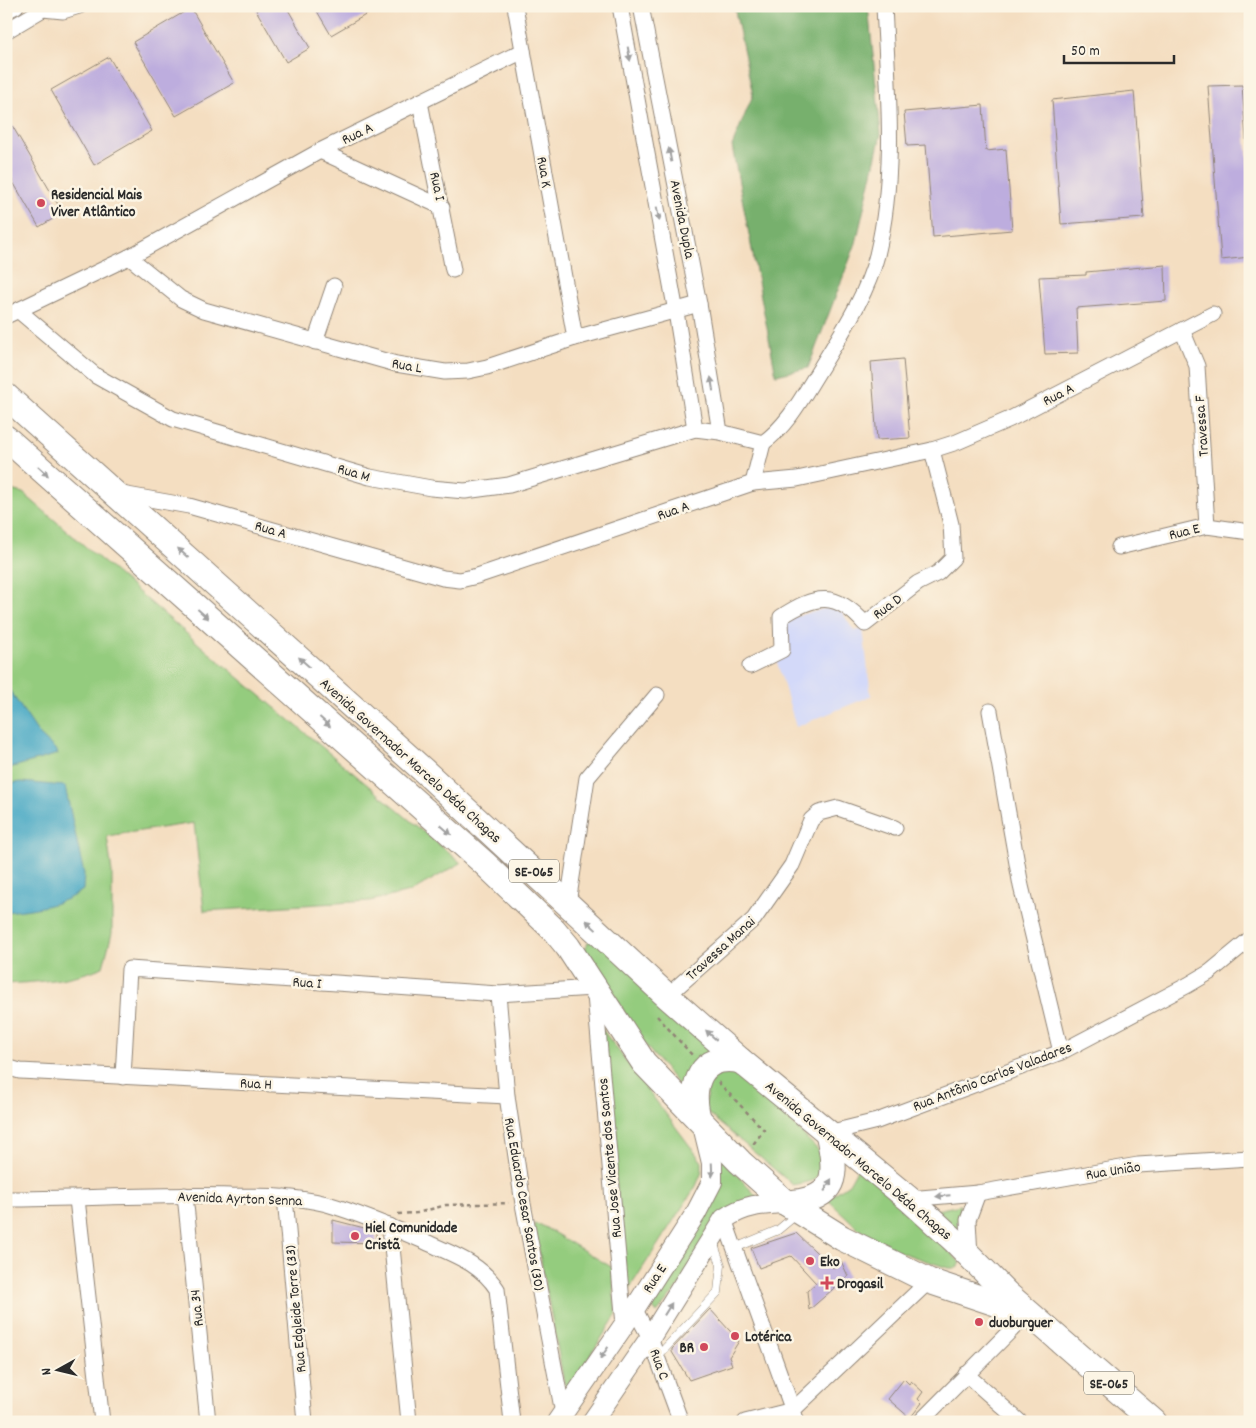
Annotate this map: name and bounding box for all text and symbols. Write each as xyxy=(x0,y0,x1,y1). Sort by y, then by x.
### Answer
scale bar xyxy=(1064,32,1174,64)
text: 50 m xyxy=(1071,41,1100,63)
one-way arrow xyxy=(625,47,633,63)
street label: Rua A xyxy=(338,118,377,152)
one-way arrow xyxy=(666,147,674,163)
street label: Rua K xyxy=(529,155,557,190)
street label: Rua I xyxy=(422,170,450,203)
street label: Avenida Dupla xyxy=(663,178,700,262)
place label: Residencial Mais Viver Atlântico xyxy=(51,185,142,224)
marker: Residencial Mais Viver Atlântico xyxy=(35,197,47,209)
one-way arrow xyxy=(655,206,663,222)
street label: Rua L xyxy=(390,353,424,380)
one-way arrow xyxy=(708,375,716,391)
street label: Rua A xyxy=(1039,379,1078,413)
street label: Travessa F xyxy=(1190,394,1216,457)
street label: Rua M xyxy=(335,459,372,489)
one-way arrow xyxy=(36,465,49,476)
street label: Rua A xyxy=(655,496,693,528)
street label: Rua A xyxy=(252,516,289,546)
street label: Rua E xyxy=(1167,518,1202,547)
one-way arrow xyxy=(177,547,189,559)
street label: Rua D xyxy=(869,589,908,626)
one-way arrow xyxy=(197,608,210,619)
one-way arrow xyxy=(298,656,310,668)
street label: Avenida Governador Marcelo Déda Chagas xyxy=(314,674,506,849)
one-way arrow xyxy=(318,716,331,727)
one-way arrow xyxy=(439,824,452,835)
road number: SE-065 xyxy=(509,859,559,882)
street label: Travessa Manai xyxy=(682,912,761,987)
one-way arrow xyxy=(586,919,598,931)
street label: Rua I xyxy=(292,972,322,996)
one-way arrow xyxy=(706,1029,718,1041)
street label: Rua Antônio Carlos Valadares xyxy=(910,1037,1075,1118)
street label: Rua H xyxy=(239,1073,272,1097)
street label: Rua Jose Vicente dos Santos xyxy=(593,1077,629,1239)
street label: Avenida Governador Marcelo Déda Chagas xyxy=(759,1077,956,1247)
street label: Rua Eduardo Cesar Santos (30) xyxy=(497,1116,549,1293)
street label: Rua União xyxy=(1084,1157,1143,1187)
one-way arrow xyxy=(708,1162,716,1178)
one-way arrow xyxy=(824,1178,832,1193)
street label: Avenida Ayrton Senna xyxy=(177,1187,304,1213)
one-way arrow xyxy=(935,1192,951,1200)
place label: Hiel Comunidade Cristã xyxy=(365,1218,458,1257)
marker: Hiel Comunidade Cristã xyxy=(349,1230,361,1242)
street label: Rua Edgleide Torre (33) xyxy=(280,1244,314,1374)
place label: Eko xyxy=(820,1252,840,1274)
marker: Eko xyxy=(804,1255,816,1267)
street label: Rua E xyxy=(638,1260,673,1298)
place label: Drogasil xyxy=(837,1274,884,1296)
marker: Drogasil xyxy=(821,1277,833,1289)
street label: Rua 34 xyxy=(185,1288,211,1327)
one-way arrow xyxy=(663,1302,672,1315)
place label: duoburguer xyxy=(989,1313,1053,1335)
marker: duoburguer xyxy=(973,1316,985,1328)
place label: Lotérica xyxy=(745,1327,792,1349)
marker: Lotérica xyxy=(729,1330,741,1342)
place label: BR xyxy=(680,1338,694,1360)
marker: BR xyxy=(698,1341,710,1353)
north arrow xyxy=(32,1346,82,1396)
street label: Rua C xyxy=(642,1346,674,1383)
one-way arrow xyxy=(599,1347,609,1360)
text: N xyxy=(37,1367,57,1376)
road number: SE-065 xyxy=(1084,1372,1134,1395)

